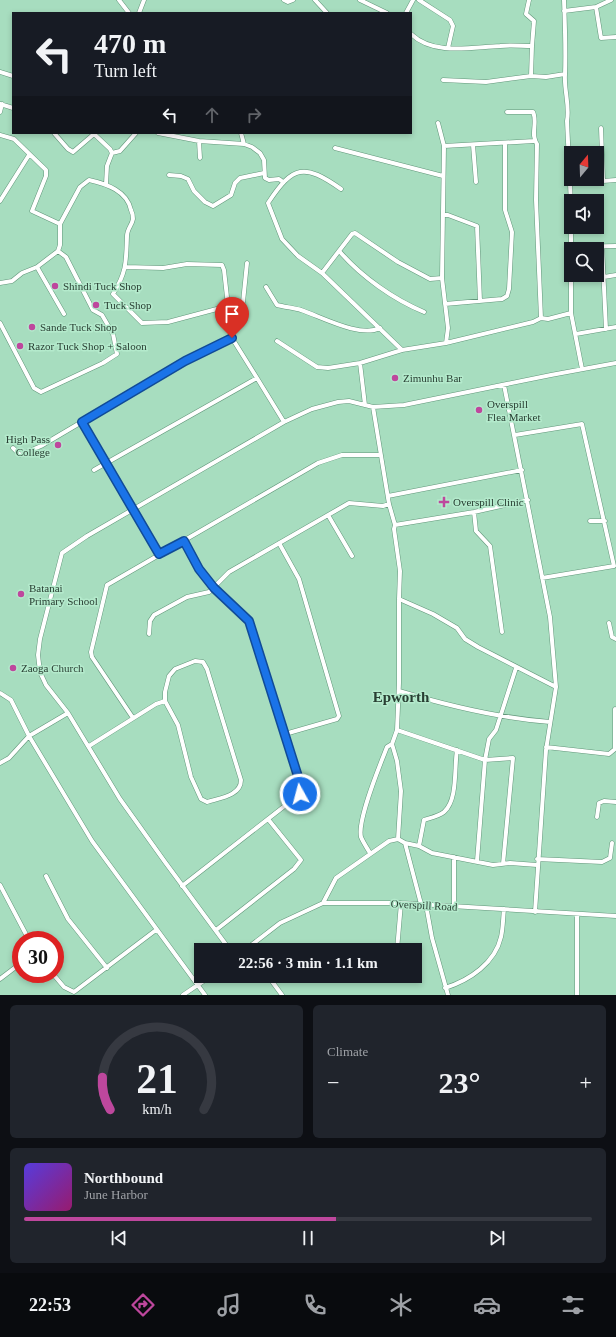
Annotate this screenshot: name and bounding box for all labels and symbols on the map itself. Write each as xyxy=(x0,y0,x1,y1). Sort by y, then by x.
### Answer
north arrow xyxy=(564,146,604,186)
place label: Shindi Tuck Shop xyxy=(63,280,142,292)
marker: Shindi Tuck Shop xyxy=(50,281,60,291)
pin xyxy=(215,297,249,338)
place label: Tuck Shop xyxy=(104,299,152,311)
marker: Tuck Shop xyxy=(91,300,101,310)
place label: Sande Tuck Shop xyxy=(40,321,118,333)
marker: Sande Tuck Shop xyxy=(27,322,37,332)
place label: Razor Tuck Shop + Saloon xyxy=(28,340,147,352)
marker: Razor Tuck Shop + Saloon xyxy=(15,341,25,351)
place label: Zimunhu Bar xyxy=(403,372,462,384)
marker: Zimunhu Bar xyxy=(390,373,400,383)
place label: Overspill Flea Market xyxy=(487,398,540,423)
marker: Overspill Flea Market xyxy=(474,405,484,415)
place label: High Pass College xyxy=(6,433,50,458)
marker: High Pass College xyxy=(53,440,63,450)
marker: Overspill Clinic xyxy=(438,496,450,508)
place label: Overspill Clinic xyxy=(453,496,524,508)
place label: Batanai Primary School xyxy=(29,582,98,607)
marker: Batanai Primary School xyxy=(16,589,26,599)
place label: Zaoga Church xyxy=(21,662,84,674)
marker: Zaoga Church xyxy=(8,663,18,673)
district label: Epworth xyxy=(373,689,430,705)
position arrow xyxy=(279,773,321,815)
street label: Overspill Road xyxy=(390,897,458,913)
speed limit sign: 30 xyxy=(12,931,64,983)

